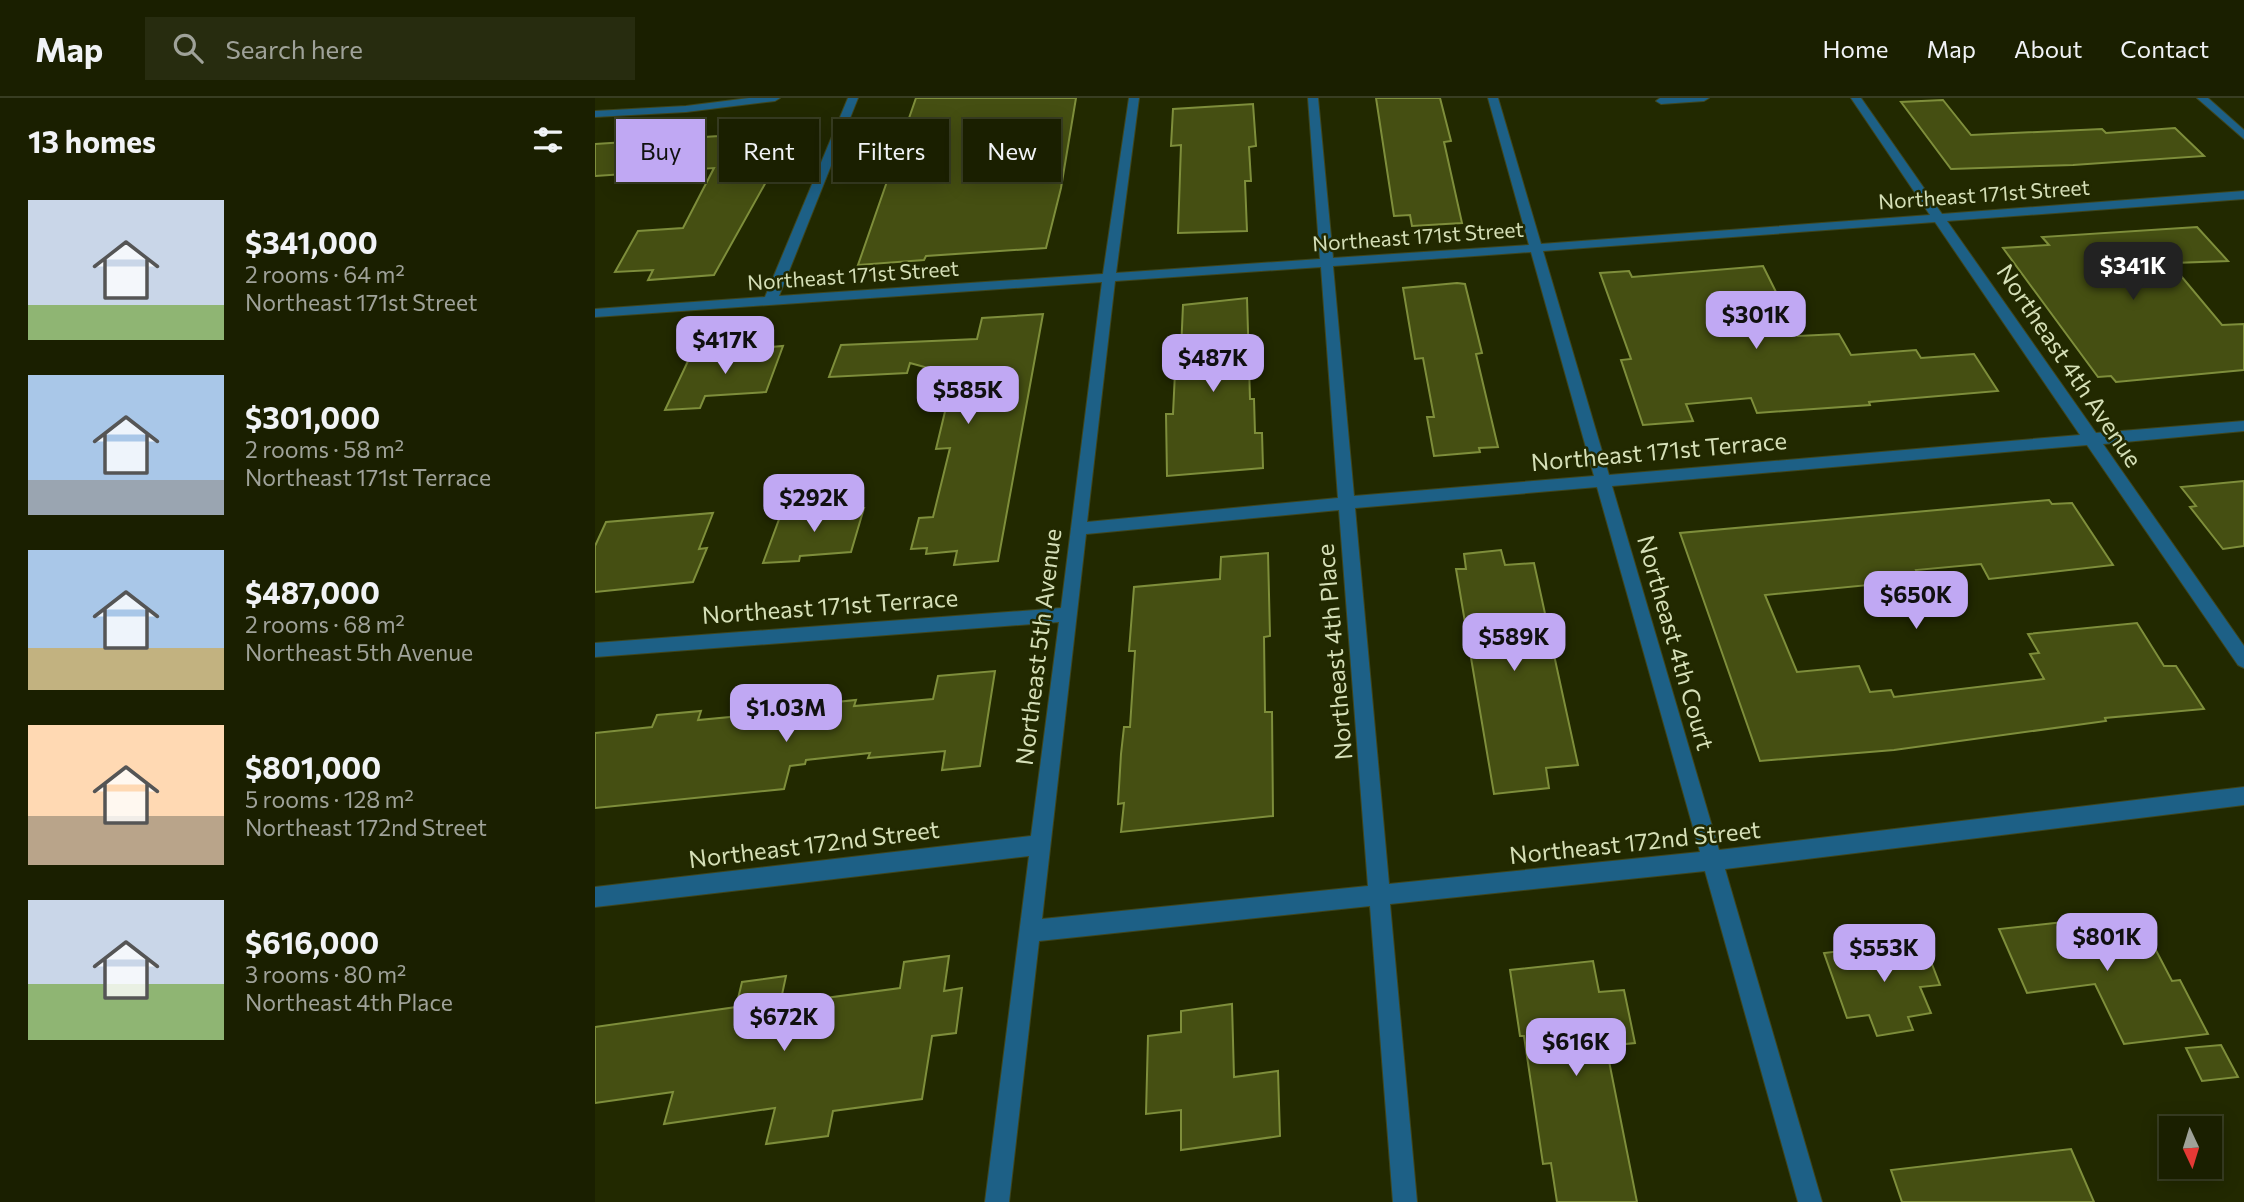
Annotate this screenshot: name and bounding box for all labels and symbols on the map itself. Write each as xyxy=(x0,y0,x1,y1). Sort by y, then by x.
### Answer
street label: Northeast 171st Street xyxy=(1877,174,2091,213)
street label: Northeast 171st Street xyxy=(1311,216,1525,255)
pin: $341K xyxy=(2084,242,2182,302)
street label: Northeast 171st Street xyxy=(746,255,960,294)
street label: Northeast 4th Avenue xyxy=(1991,258,2149,472)
pin: $301K xyxy=(1707,292,1805,351)
pin: $417K xyxy=(676,316,774,376)
pin: $487K xyxy=(1164,334,1262,394)
pin: $585K xyxy=(919,366,1017,426)
street label: Northeast 171st Terrace xyxy=(1530,425,1788,476)
pin: $292K xyxy=(765,474,863,534)
street label: Northeast 5th Avenue xyxy=(1009,527,1066,767)
street label: Northeast 4th Court xyxy=(1632,532,1721,754)
street label: Northeast 4th Place xyxy=(1310,543,1357,761)
pin: $650K xyxy=(1867,572,1965,631)
street label: Northeast 171st Terrace xyxy=(701,582,959,629)
pin: $589K xyxy=(1465,614,1563,673)
pin: $1.03M xyxy=(729,684,843,744)
street label: Northeast 172nd Street xyxy=(687,814,941,873)
street label: Northeast 172nd Street xyxy=(1508,814,1762,869)
pin: $801K xyxy=(2058,914,2156,973)
pin: $553K xyxy=(1835,924,1933,984)
pin: $672K xyxy=(735,993,833,1053)
pin: $616K xyxy=(1527,1018,1625,1078)
north arrow xyxy=(2159,1116,2223,1180)

